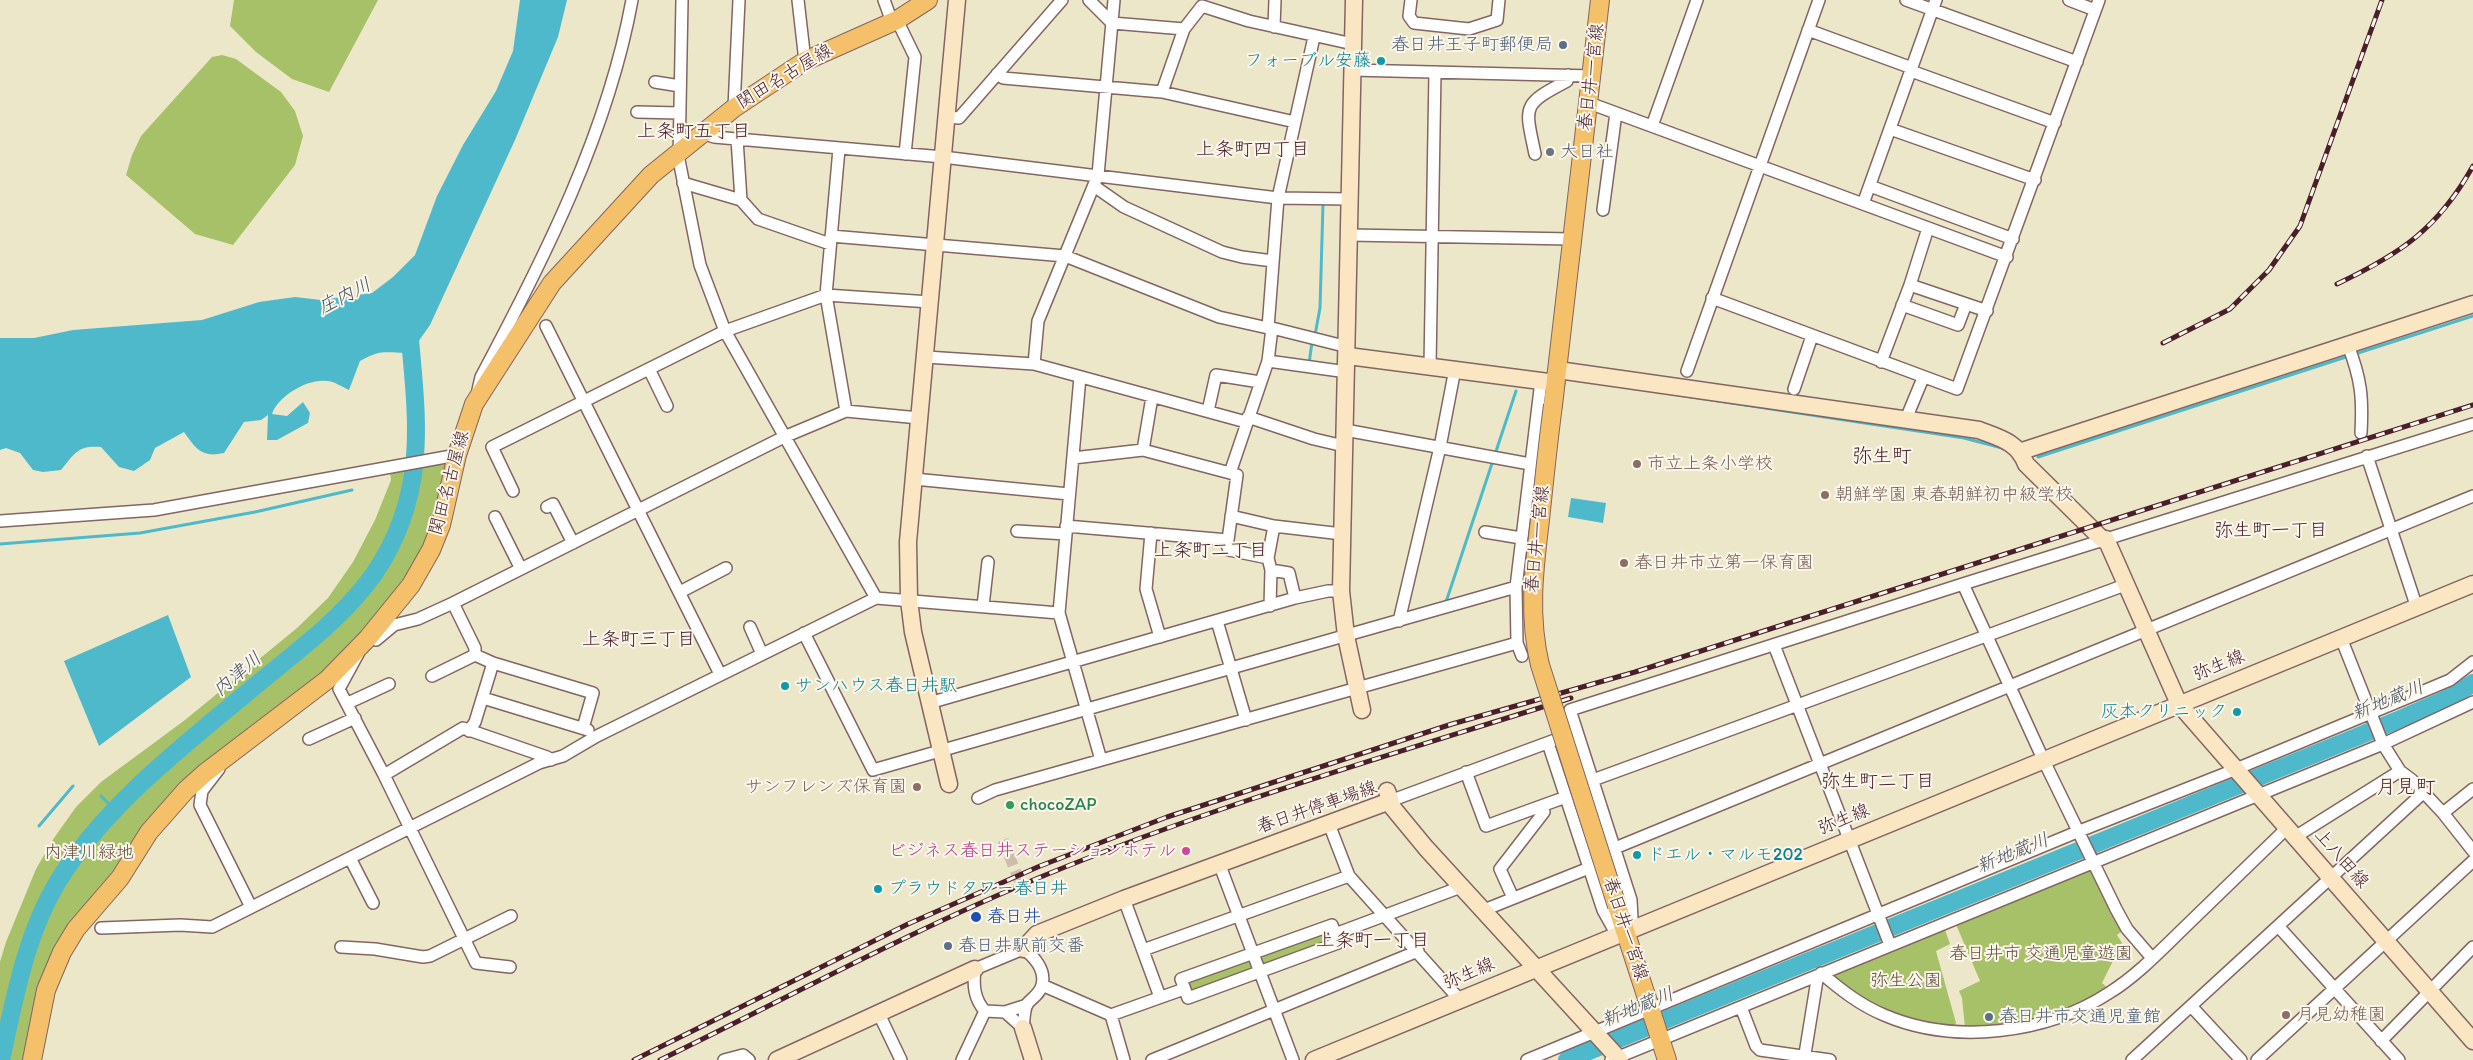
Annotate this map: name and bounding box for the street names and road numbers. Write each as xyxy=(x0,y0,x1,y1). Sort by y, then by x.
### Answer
street label: 春日井一宮線 xyxy=(1575,22,1609,132)
street label: 関田名古屋線 xyxy=(733,40,837,114)
street label: 関田名古屋線 xyxy=(426,428,474,538)
street label: 春日井一宮線 xyxy=(1522,484,1554,594)
street label: 弥生線 xyxy=(2190,646,2248,686)
street label: 春日井停車場線 xyxy=(1254,777,1380,839)
street label: 弥生線 xyxy=(1815,800,1873,840)
street label: 上八田線 xyxy=(2309,825,2373,893)
street label: 春日井一宮線 xyxy=(1598,874,1652,984)
street label: 弥生線 xyxy=(1440,954,1498,994)

